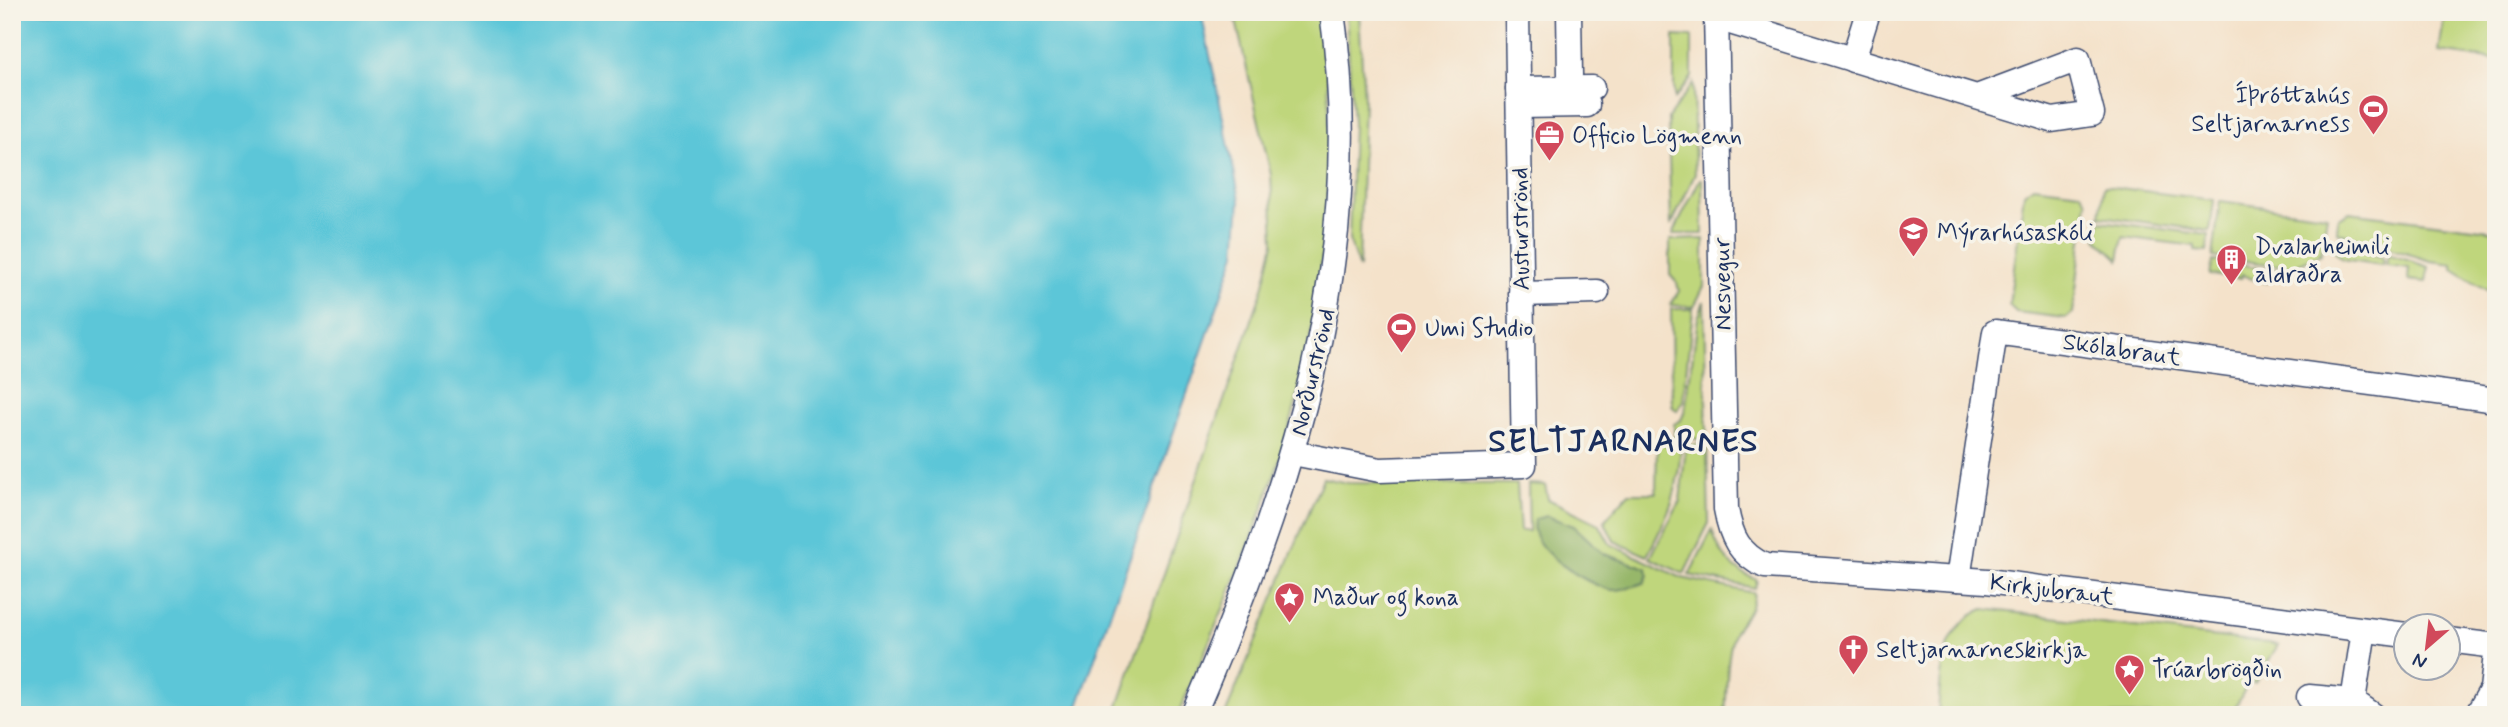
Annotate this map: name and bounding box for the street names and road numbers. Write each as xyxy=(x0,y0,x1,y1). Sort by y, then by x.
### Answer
street label: Austurströnd xyxy=(1505,167,1538,291)
street label: Nesvegur xyxy=(1707,237,1740,331)
street label: Norðurströnd xyxy=(1284,306,1343,439)
street label: Skólabraut xyxy=(2061,327,2183,374)
street label: Kirkjubraut xyxy=(1988,567,2116,613)

